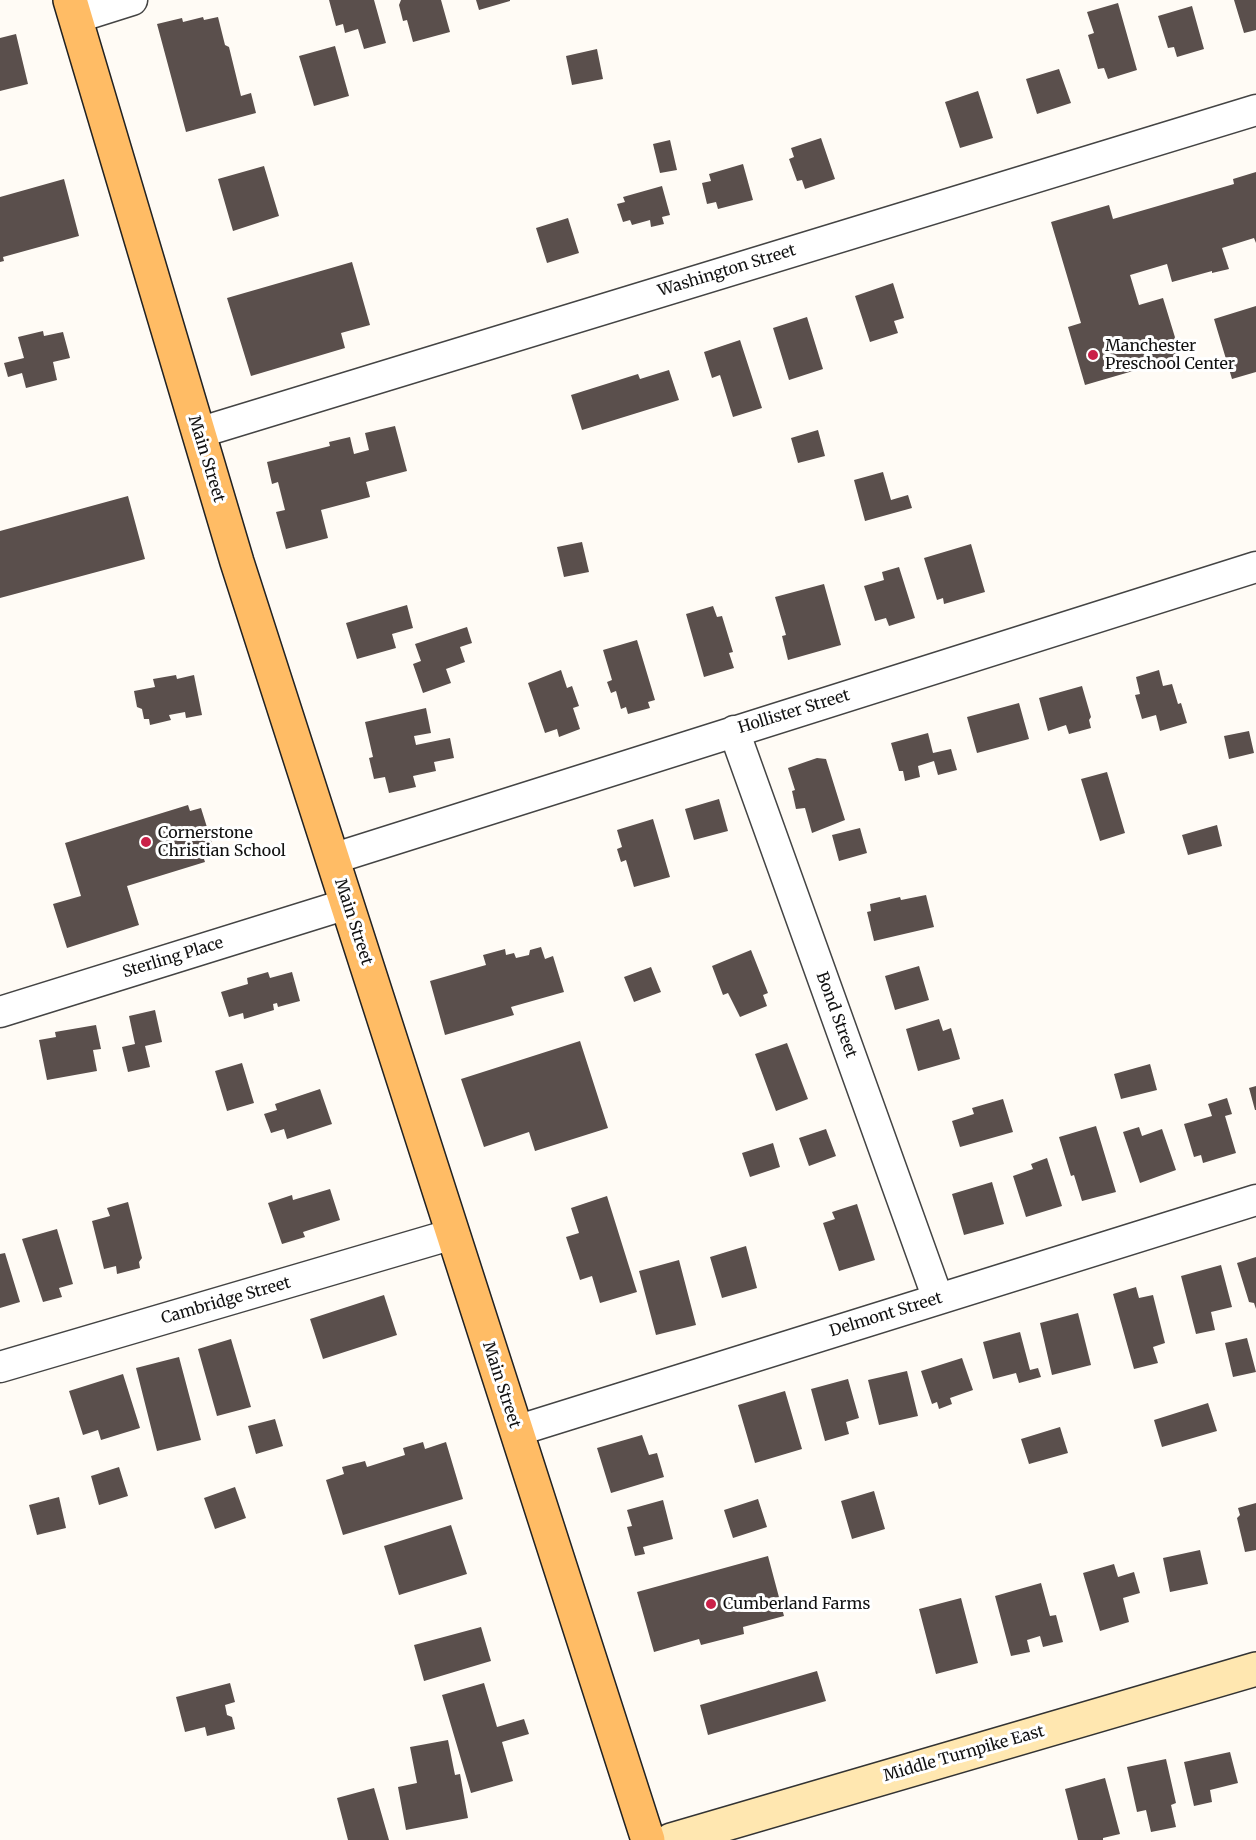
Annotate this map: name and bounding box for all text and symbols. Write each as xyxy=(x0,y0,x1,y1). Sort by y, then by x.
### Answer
street label: Washington Street xyxy=(656,241,798,301)
place label: Manchester Preschool Center xyxy=(1105,336,1235,374)
marker: Manchester Preschool Center xyxy=(1086,348,1100,362)
street label: Main Street xyxy=(184,413,228,505)
street label: Hollister Street xyxy=(736,686,852,738)
place label: Cornerstone Christian School xyxy=(158,823,286,861)
marker: Cornerstone Christian School xyxy=(139,835,153,849)
street label: Main Street xyxy=(330,876,376,968)
street label: Sterling Place xyxy=(120,934,226,982)
street label: Bond Street xyxy=(812,969,860,1061)
street label: Cambridge Street xyxy=(159,1273,293,1329)
street label: Delmont Street xyxy=(827,1289,945,1341)
street label: Main Street xyxy=(478,1339,524,1431)
place label: Cumberland Farms xyxy=(723,1594,870,1614)
marker: Cumberland Farms xyxy=(704,1597,718,1611)
street label: Middle Turnpike East xyxy=(881,1722,1047,1786)

